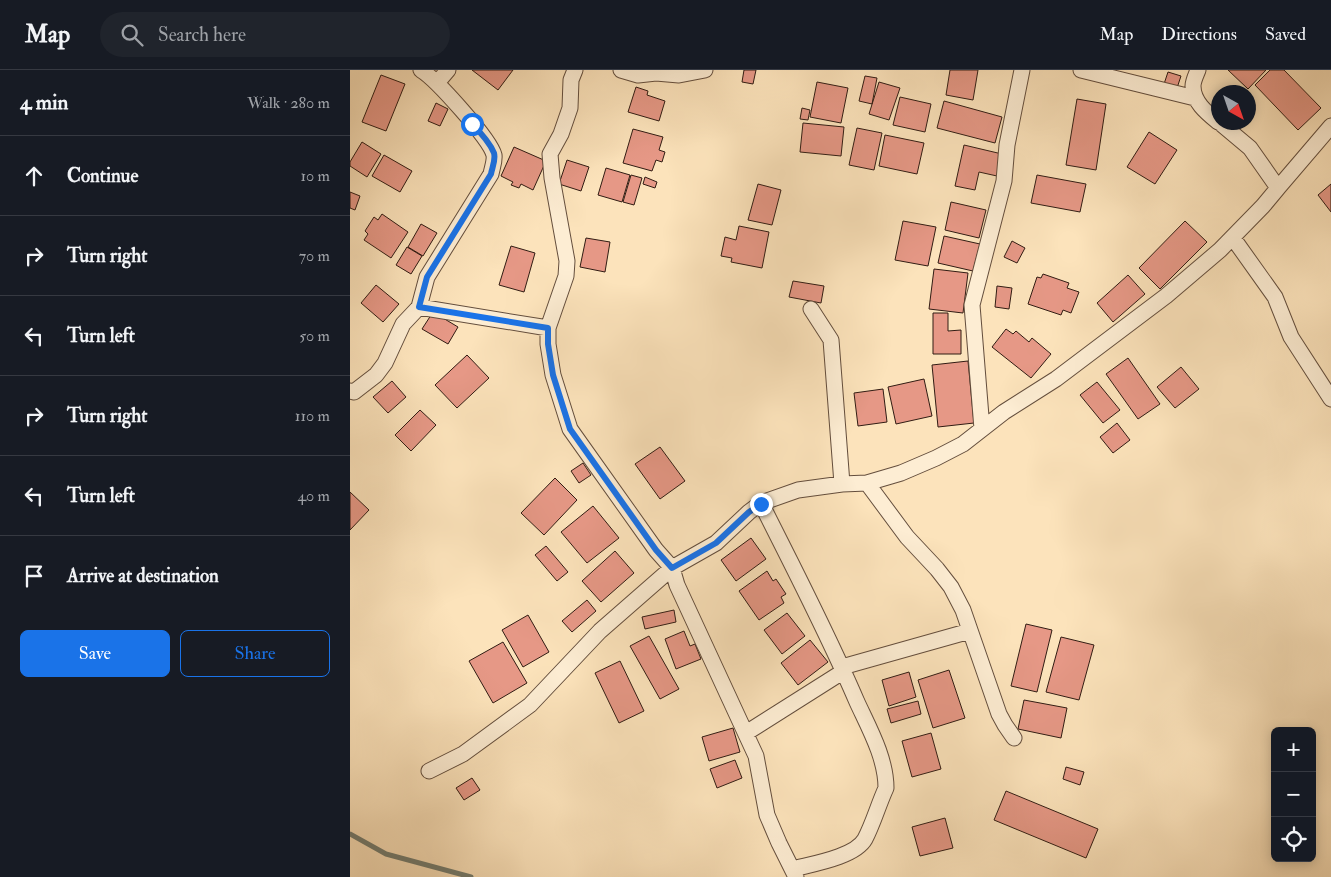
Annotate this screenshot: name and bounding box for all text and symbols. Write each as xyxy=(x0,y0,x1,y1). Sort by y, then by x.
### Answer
search box xyxy=(100,12,450,57)
text: Map xyxy=(25,19,70,50)
icon: search xyxy=(118,21,146,49)
text: Search here xyxy=(158,23,246,47)
text: Map xyxy=(1100,23,1133,46)
text: Directions xyxy=(1161,23,1237,46)
text: Saved xyxy=(1265,23,1306,46)
north arrow xyxy=(1211,85,1256,130)
text: 4 min xyxy=(20,89,68,116)
text: Walk · 280 m xyxy=(247,93,330,113)
route start xyxy=(461,113,484,136)
icon: ahead xyxy=(20,162,48,190)
text: Continue xyxy=(67,164,138,188)
text: 10 m xyxy=(300,166,330,186)
icon: right xyxy=(20,242,48,270)
text: Turn right xyxy=(67,244,147,268)
text: 70 m xyxy=(299,246,330,266)
icon: left xyxy=(20,322,48,350)
text: Turn left xyxy=(67,324,135,348)
text: 50 m xyxy=(299,326,330,346)
icon: right xyxy=(20,402,48,430)
text: Turn right xyxy=(67,404,147,428)
text: 110 m xyxy=(295,406,330,426)
icon: left xyxy=(20,482,48,510)
text: Turn left xyxy=(67,484,135,508)
text: 40 m xyxy=(297,486,330,506)
route end xyxy=(750,493,773,516)
icon: arrive xyxy=(20,562,48,590)
text: Arrive at destination xyxy=(67,564,219,588)
button: Save xyxy=(20,630,170,677)
button: Share xyxy=(180,630,330,677)
map controls xyxy=(1271,727,1316,862)
button: + xyxy=(1271,727,1316,772)
button: − xyxy=(1271,772,1316,817)
button: locate xyxy=(1271,817,1316,862)

